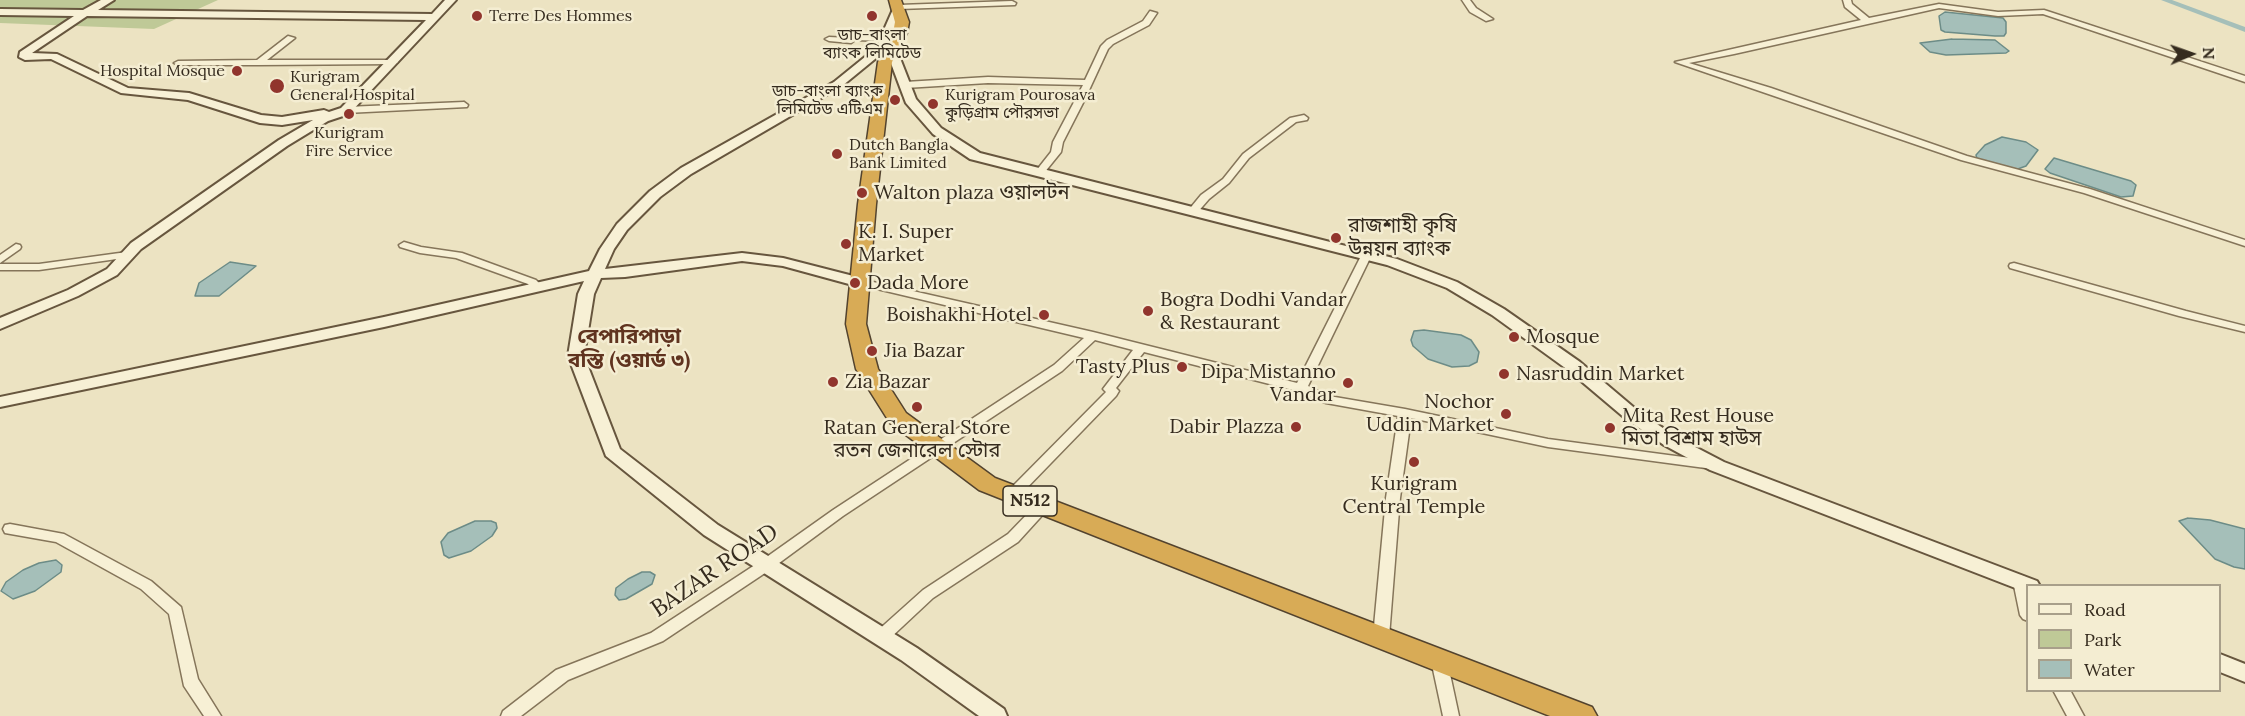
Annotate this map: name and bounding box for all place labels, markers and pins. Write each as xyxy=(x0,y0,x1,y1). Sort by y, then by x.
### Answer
place label: Terre Des Hommes xyxy=(489,6,632,26)
marker: Terre Des Hommes xyxy=(470,9,484,23)
marker: ডাচ-বাংলা ব্যাংক লিমিটেড xyxy=(865,9,879,23)
place label: ডাচ-বাংলা ব্যাংক লিমিটেড xyxy=(823,25,921,63)
place label: Hospital Mosque xyxy=(100,61,225,81)
marker: Hospital Mosque xyxy=(230,64,244,78)
place label: Kurigram General Hospital xyxy=(290,67,415,105)
marker: Kurigram General Hospital xyxy=(268,77,286,95)
place label: ডাচ-বাংলা ব্যাংক লিমিটেড এটিএম xyxy=(772,81,883,119)
place label: Kurigram Pourosava কুড়িগ্রাম পৌরসভা xyxy=(945,85,1095,123)
marker: ডাচ-বাংলা ব্যাংক লিমিটেড এটিএম xyxy=(888,93,902,107)
marker: Kurigram Pourosava কুড়িগ্রাম পৌরসভা xyxy=(926,97,940,111)
marker: Kurigram Fire Service xyxy=(342,107,356,121)
place label: Kurigram Fire Service xyxy=(305,123,393,161)
place label: Dutch Bangla Bank Limited xyxy=(849,135,949,173)
marker: Dutch Bangla Bank Limited xyxy=(830,147,844,161)
place label: Walton plaza ওয়ালটন xyxy=(874,181,1069,205)
marker: Walton plaza ওয়ালটন xyxy=(855,186,869,200)
place label: রাজশাহী কৃষি উন্নয়ন ব্যাংক xyxy=(1348,214,1457,261)
place label: K. I. Super Market xyxy=(858,220,953,267)
marker: রাজশাহী কৃষি উন্নয়ন ব্যাংক xyxy=(1329,231,1343,245)
marker: K. I. Super Market xyxy=(839,237,853,251)
place label: Dada More xyxy=(867,271,969,295)
marker: Dada More xyxy=(848,276,862,290)
place label: Bogra Dodhi Vandar & Restaurant xyxy=(1160,288,1347,335)
place label: Boishakhi Hotel xyxy=(886,303,1032,327)
marker: Bogra Dodhi Vandar & Restaurant xyxy=(1141,304,1155,318)
marker: Boishakhi Hotel xyxy=(1037,308,1051,322)
place label: Mosque xyxy=(1526,325,1599,349)
marker: Mosque xyxy=(1507,330,1521,344)
place label: Jia Bazar xyxy=(884,339,965,363)
marker: Jia Bazar xyxy=(865,344,879,358)
place label: Tasty Plus xyxy=(1076,355,1170,379)
marker: Tasty Plus xyxy=(1175,360,1189,374)
place label: Dipa Mistanno Vandar xyxy=(1201,360,1336,407)
place label: Nasruddin Market xyxy=(1516,362,1685,386)
marker: Nasruddin Market xyxy=(1497,367,1511,381)
place label: Zia Bazar xyxy=(845,370,930,394)
marker: Zia Bazar xyxy=(826,375,840,389)
marker: Dipa Mistanno Vandar xyxy=(1341,376,1355,390)
place label: Nochor Uddin Market xyxy=(1366,390,1494,437)
marker: Ratan General Store রতন জেনারেল স্টোর xyxy=(910,400,924,414)
place label: Mita Rest House মিতা বিশ্রাম হাউস xyxy=(1622,404,1774,451)
marker: Nochor Uddin Market xyxy=(1499,407,1513,421)
place label: Dabir Plazza xyxy=(1169,415,1284,439)
place label: Ratan General Store রতন জেনারেল স্টোর xyxy=(824,416,1010,463)
marker: Dabir Plazza xyxy=(1289,420,1303,434)
marker: Mita Rest House মিতা বিশ্রাম হাউস xyxy=(1603,421,1617,435)
marker: Kurigram Central Temple xyxy=(1407,455,1421,469)
place label: Kurigram Central Temple xyxy=(1343,472,1485,519)

